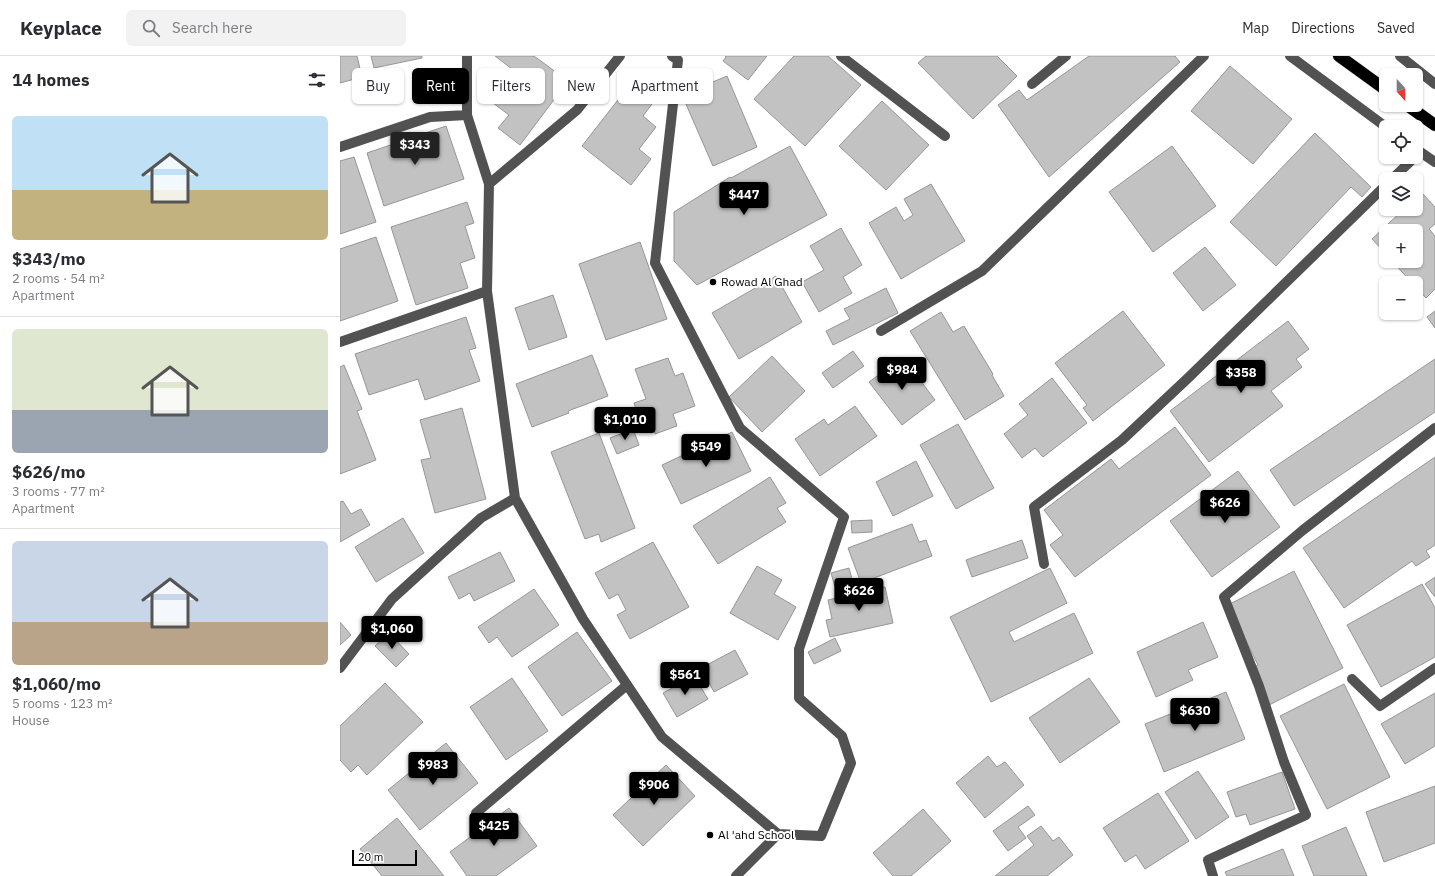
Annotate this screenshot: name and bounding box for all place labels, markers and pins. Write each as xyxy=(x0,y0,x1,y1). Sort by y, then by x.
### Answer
pin: $343 xyxy=(391,132,439,166)
pin: $447 xyxy=(720,182,768,216)
place label: Rowad Al Ghad xyxy=(721,274,803,289)
marker: Rowad Al Ghad xyxy=(708,277,718,287)
pin: $984 xyxy=(878,357,926,391)
pin: $358 xyxy=(1217,360,1265,394)
pin: $1,010 xyxy=(592,407,658,441)
pin: $549 xyxy=(682,434,730,468)
pin: $626 xyxy=(1201,490,1249,524)
pin: $626 xyxy=(835,578,883,612)
pin: $1,060 xyxy=(359,616,425,650)
pin: $561 xyxy=(661,662,709,696)
pin: $630 xyxy=(1171,698,1219,732)
pin: $983 xyxy=(409,752,457,786)
pin: $906 xyxy=(630,772,678,806)
pin: $425 xyxy=(470,813,518,847)
place label: Al 'ahd School xyxy=(718,827,794,842)
marker: Al 'ahd School xyxy=(705,830,715,840)

